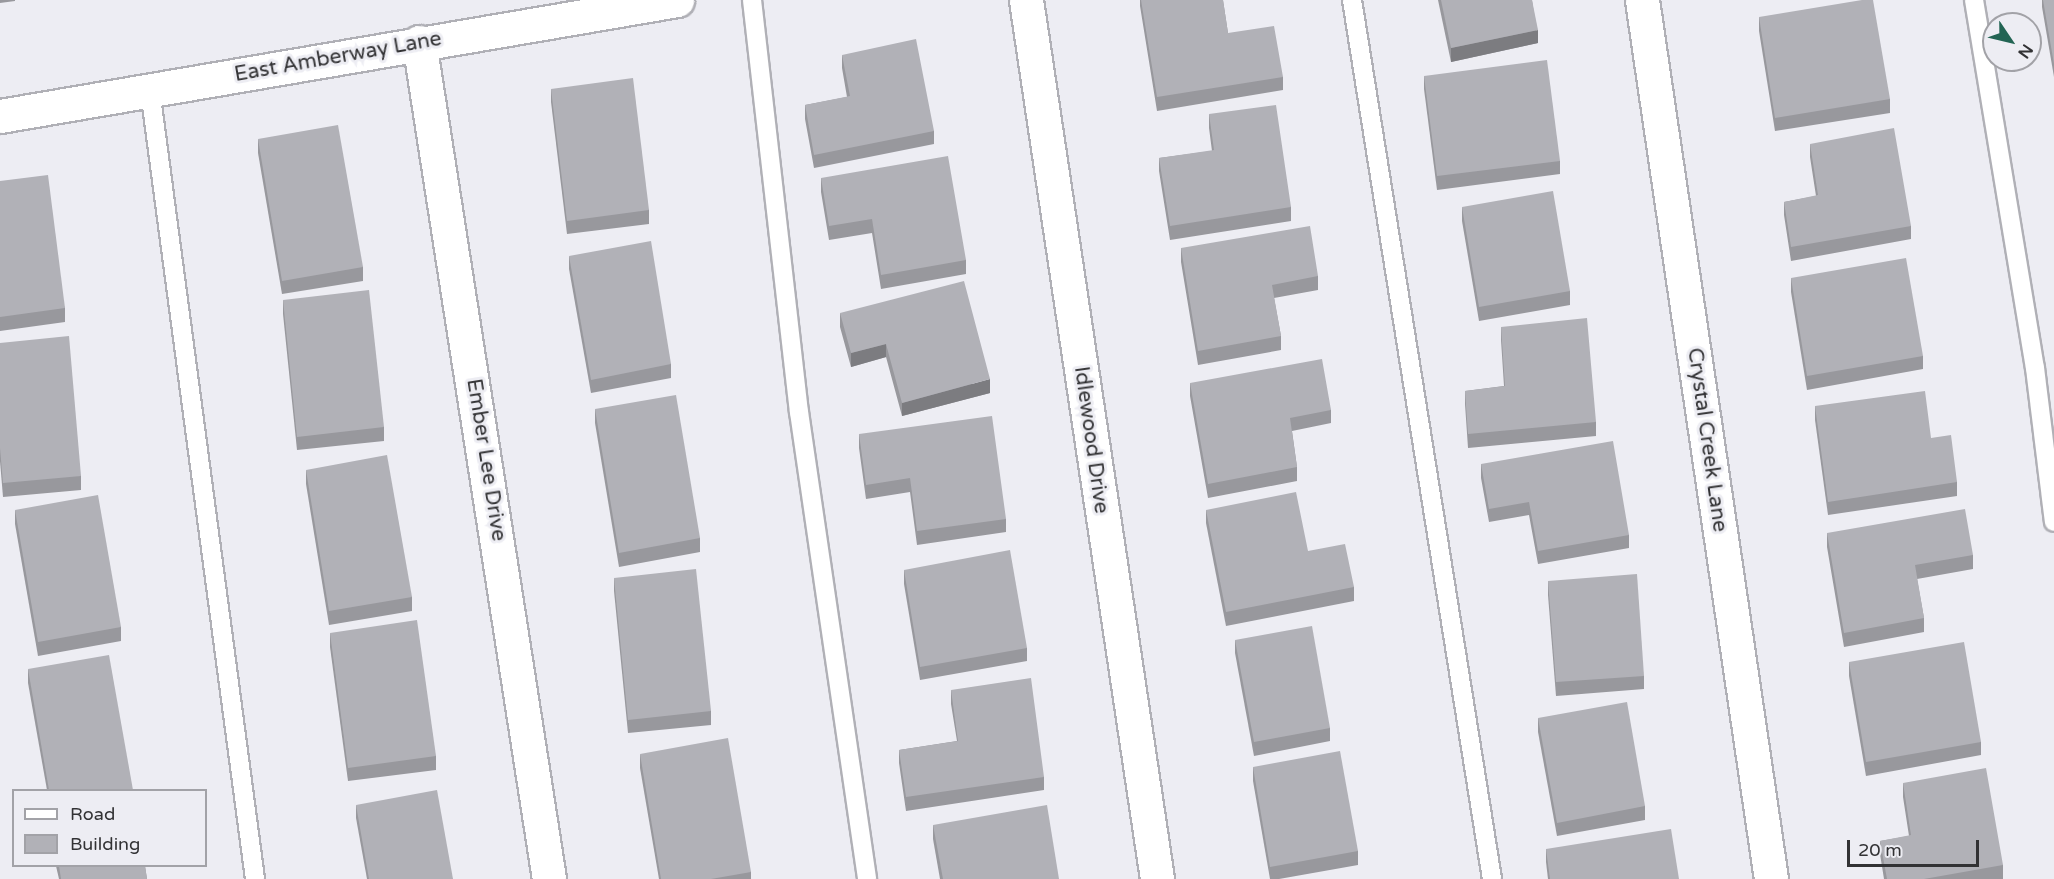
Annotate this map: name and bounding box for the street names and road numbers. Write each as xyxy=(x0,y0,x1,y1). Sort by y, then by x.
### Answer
street label: East Amberway Lane xyxy=(232,26,444,88)
street label: Crystal Creek Lane xyxy=(1682,346,1732,534)
street label: Idlewood Drive xyxy=(1068,365,1114,515)
street label: Ember Lee Drive xyxy=(461,377,511,543)

